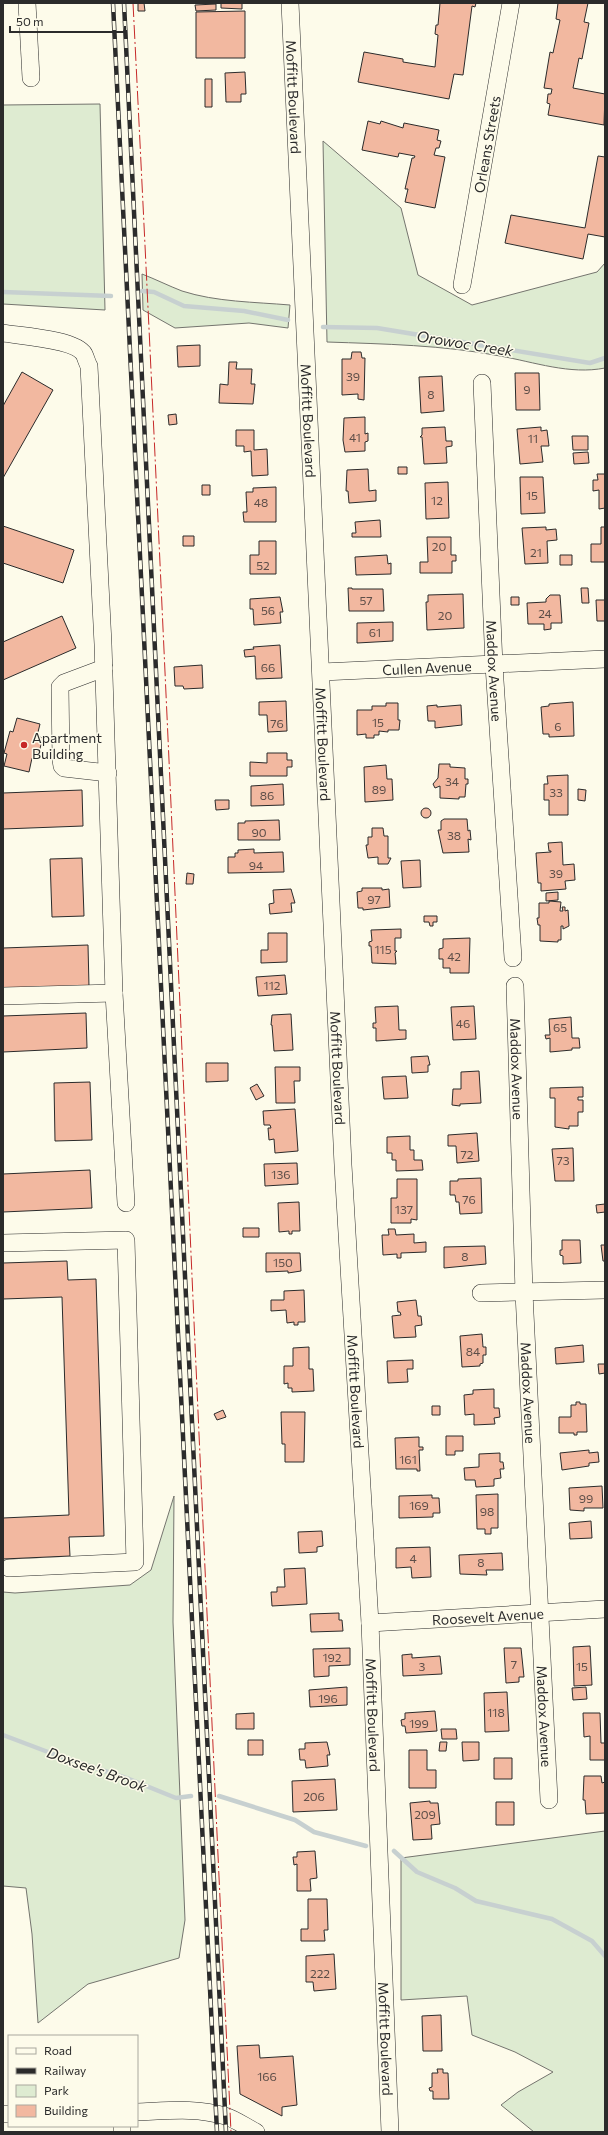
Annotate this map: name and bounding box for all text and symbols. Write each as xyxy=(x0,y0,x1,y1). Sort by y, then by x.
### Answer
scale bar xyxy=(10,8,125,34)
text: 50 m xyxy=(16,14,44,28)
street label: Moffitt Boulevard xyxy=(283,40,305,154)
street label: Orleans Streets xyxy=(470,94,503,194)
water label: Orowoc Creek xyxy=(415,326,515,360)
street label: Moffitt Boulevard xyxy=(298,363,320,478)
house number: 39 xyxy=(346,369,360,383)
house number: 9 xyxy=(523,382,531,396)
house number: 8 xyxy=(427,387,435,401)
house number: 41 xyxy=(349,430,361,444)
house number: 11 xyxy=(528,431,538,445)
house number: 15 xyxy=(526,488,538,502)
house number: 12 xyxy=(431,493,443,507)
house number: 48 xyxy=(254,495,268,509)
house number: 20 xyxy=(432,539,446,553)
house number: 21 xyxy=(530,545,542,559)
house number: 52 xyxy=(256,558,270,572)
house number: 57 xyxy=(359,593,373,607)
house number: 56 xyxy=(261,603,275,617)
house number: 24 xyxy=(538,606,552,620)
house number: 20 xyxy=(438,608,452,622)
street label: Maddox Avenue xyxy=(484,620,506,722)
house number: 61 xyxy=(369,625,381,639)
street label: Cullen Avenue xyxy=(382,657,472,678)
house number: 66 xyxy=(261,660,275,674)
street label: Moffitt Boulevard xyxy=(313,687,335,802)
house number: 15 xyxy=(372,715,384,729)
house number: 76 xyxy=(270,716,284,730)
house number: 6 xyxy=(554,719,562,733)
place label: Apartment Building xyxy=(32,729,102,762)
marker: Apartment Building xyxy=(19,740,29,750)
house number: 34 xyxy=(445,774,459,788)
house number: 89 xyxy=(372,782,386,796)
house number: 33 xyxy=(549,785,563,799)
house number: 86 xyxy=(260,788,274,802)
house number: 90 xyxy=(251,825,267,839)
house number: 38 xyxy=(447,828,461,842)
house number: 94 xyxy=(249,858,263,872)
house number: 39 xyxy=(549,866,563,880)
house number: 97 xyxy=(367,892,381,906)
house number: 115 xyxy=(374,942,392,956)
house number: 42 xyxy=(447,949,461,963)
house number: 112 xyxy=(264,978,281,992)
street label: Moffitt Boulevard xyxy=(327,1011,350,1125)
house number: 46 xyxy=(456,1016,470,1030)
street label: Maddox Avenue xyxy=(507,1018,527,1120)
house number: 65 xyxy=(553,1020,567,1034)
house number: 72 xyxy=(461,1147,474,1161)
house number: 73 xyxy=(556,1153,570,1167)
house number: 136 xyxy=(271,1167,291,1181)
house number: 76 xyxy=(462,1192,476,1206)
house number: 137 xyxy=(395,1202,413,1216)
house number: 8 xyxy=(461,1249,469,1263)
house number: 150 xyxy=(273,1255,293,1269)
street label: Moffitt Boulevard xyxy=(345,1334,368,1449)
street label: Maddox Avenue xyxy=(518,1342,540,1444)
house number: 84 xyxy=(466,1344,480,1358)
house number: 161 xyxy=(399,1452,417,1466)
house number: 99 xyxy=(579,1491,593,1505)
house number: 169 xyxy=(409,1498,429,1512)
house number: 98 xyxy=(480,1504,494,1518)
house number: 4 xyxy=(409,1551,417,1565)
house number: 8 xyxy=(477,1555,485,1569)
street label: Roosevelt Avenue xyxy=(431,1604,544,1628)
house number: 192 xyxy=(322,1650,342,1664)
house number: 7 xyxy=(511,1657,517,1671)
street label: Moffitt Boulevard xyxy=(363,1658,384,1772)
house number: 3 xyxy=(419,1659,426,1673)
house number: 15 xyxy=(576,1659,588,1673)
street label: Maddox Avenue xyxy=(534,1665,556,1768)
house number: 196 xyxy=(318,1691,338,1705)
house number: 118 xyxy=(487,1705,505,1719)
house number: 199 xyxy=(409,1716,429,1730)
water label: Doxsee's Brook xyxy=(45,1743,150,1796)
house number: 206 xyxy=(303,1789,325,1803)
house number: 209 xyxy=(414,1807,436,1821)
house number: 222 xyxy=(310,1966,330,1980)
street label: Moffitt Boulevard xyxy=(376,1981,397,2096)
legend xyxy=(8,2035,138,2127)
text: Road xyxy=(44,2043,72,2057)
text: Railway xyxy=(44,2063,86,2077)
house number: 166 xyxy=(257,2069,277,2083)
text: Park xyxy=(44,2083,70,2097)
text: Building xyxy=(44,2103,88,2117)

